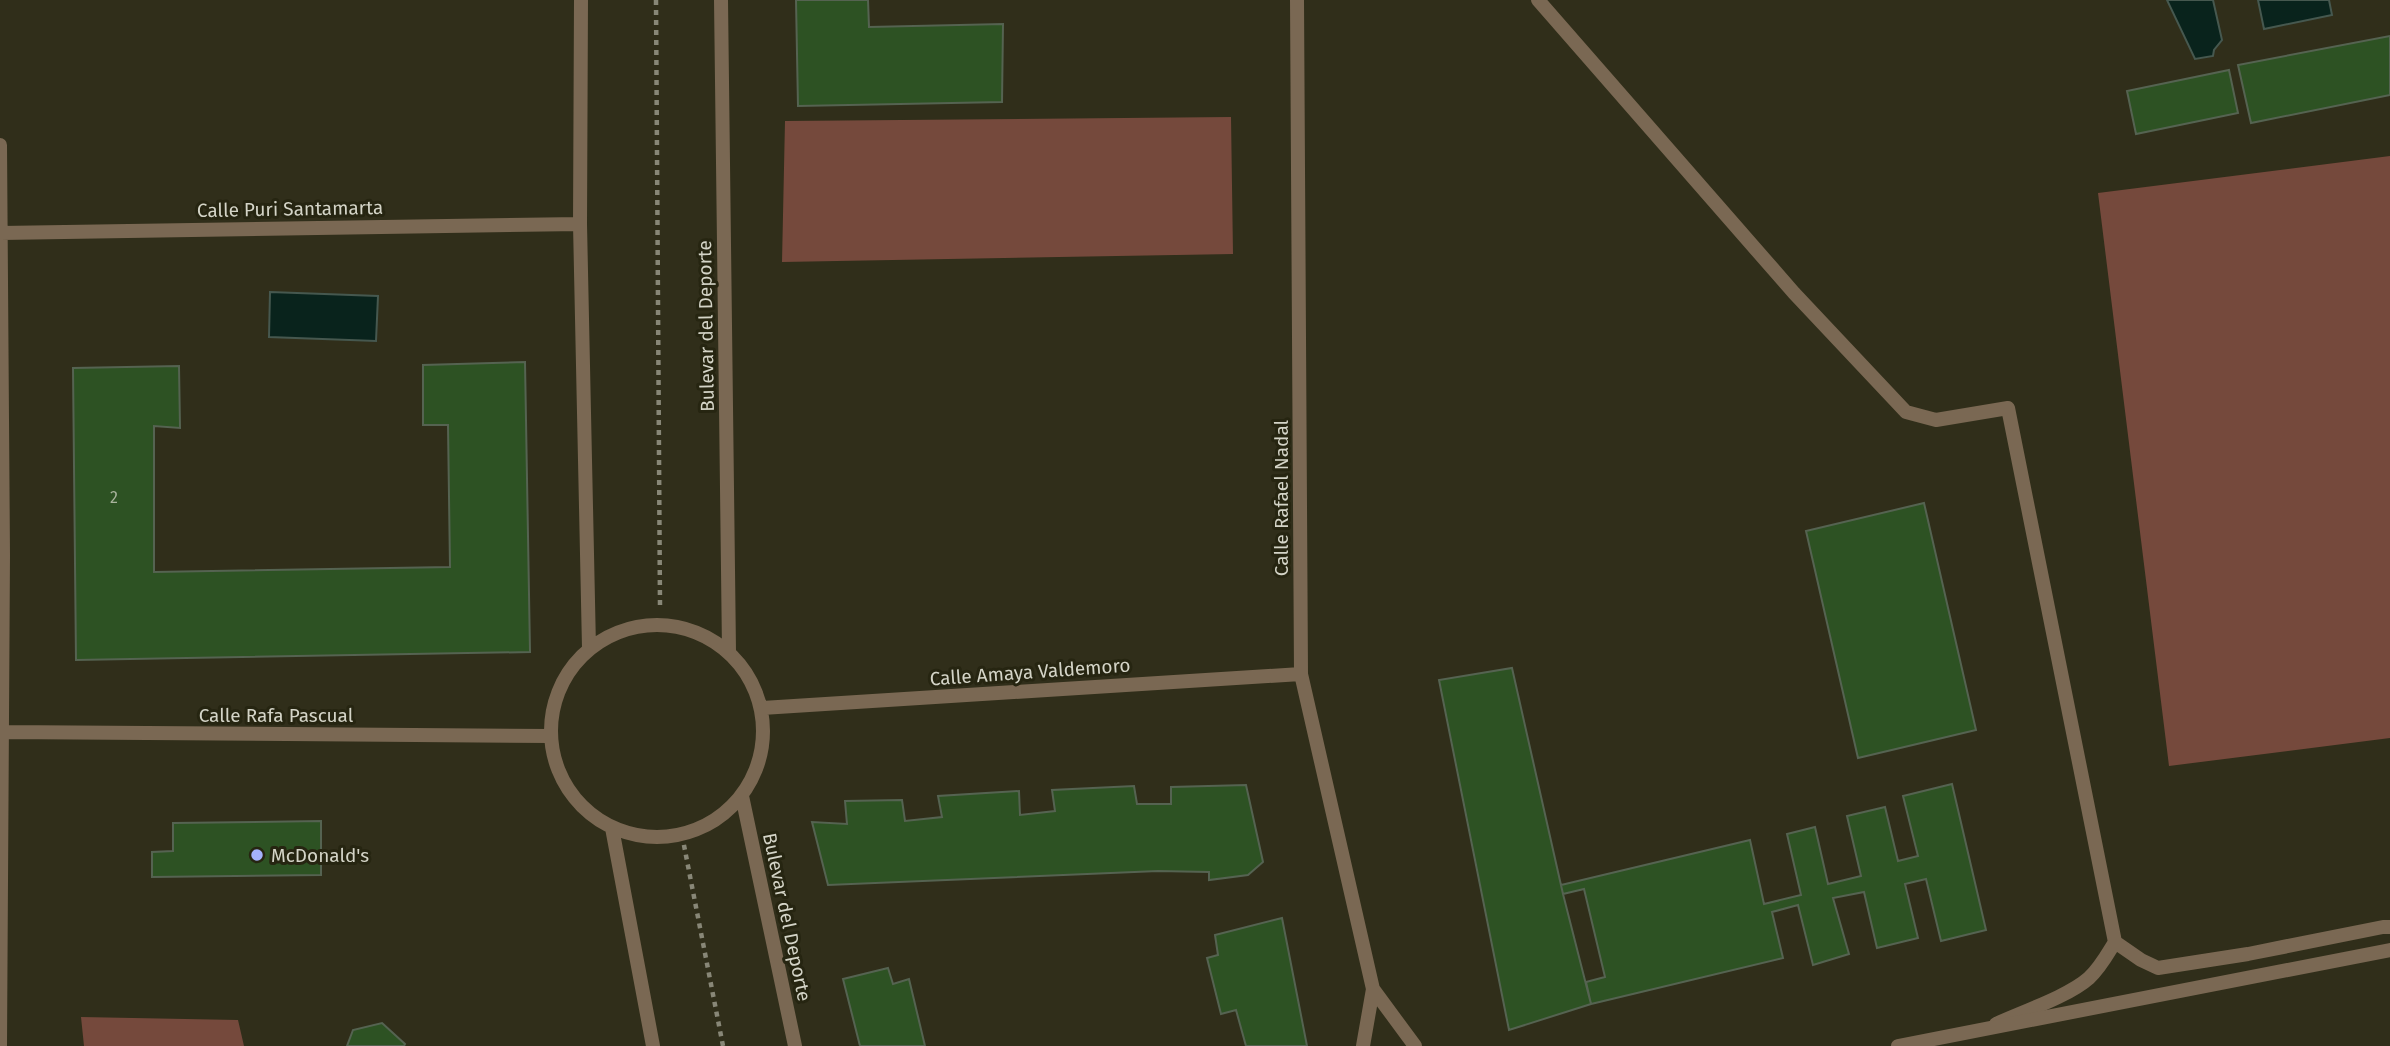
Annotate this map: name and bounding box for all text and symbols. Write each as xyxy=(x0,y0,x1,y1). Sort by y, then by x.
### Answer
street label: Calle Puri Santamarta xyxy=(197,196,383,222)
street label: Bulevar del Deporte xyxy=(693,240,719,412)
street label: Calle Rafael Nadal xyxy=(1270,419,1293,576)
house number: 2 xyxy=(110,488,118,507)
street label: Calle Amaya Valdemoro xyxy=(929,654,1131,690)
street label: Calle Rafa Pascual xyxy=(199,704,354,727)
street label: Bulevar del Deporte xyxy=(758,831,816,1003)
place label: McDonald's xyxy=(271,844,369,867)
marker: McDonald's xyxy=(249,847,265,863)

